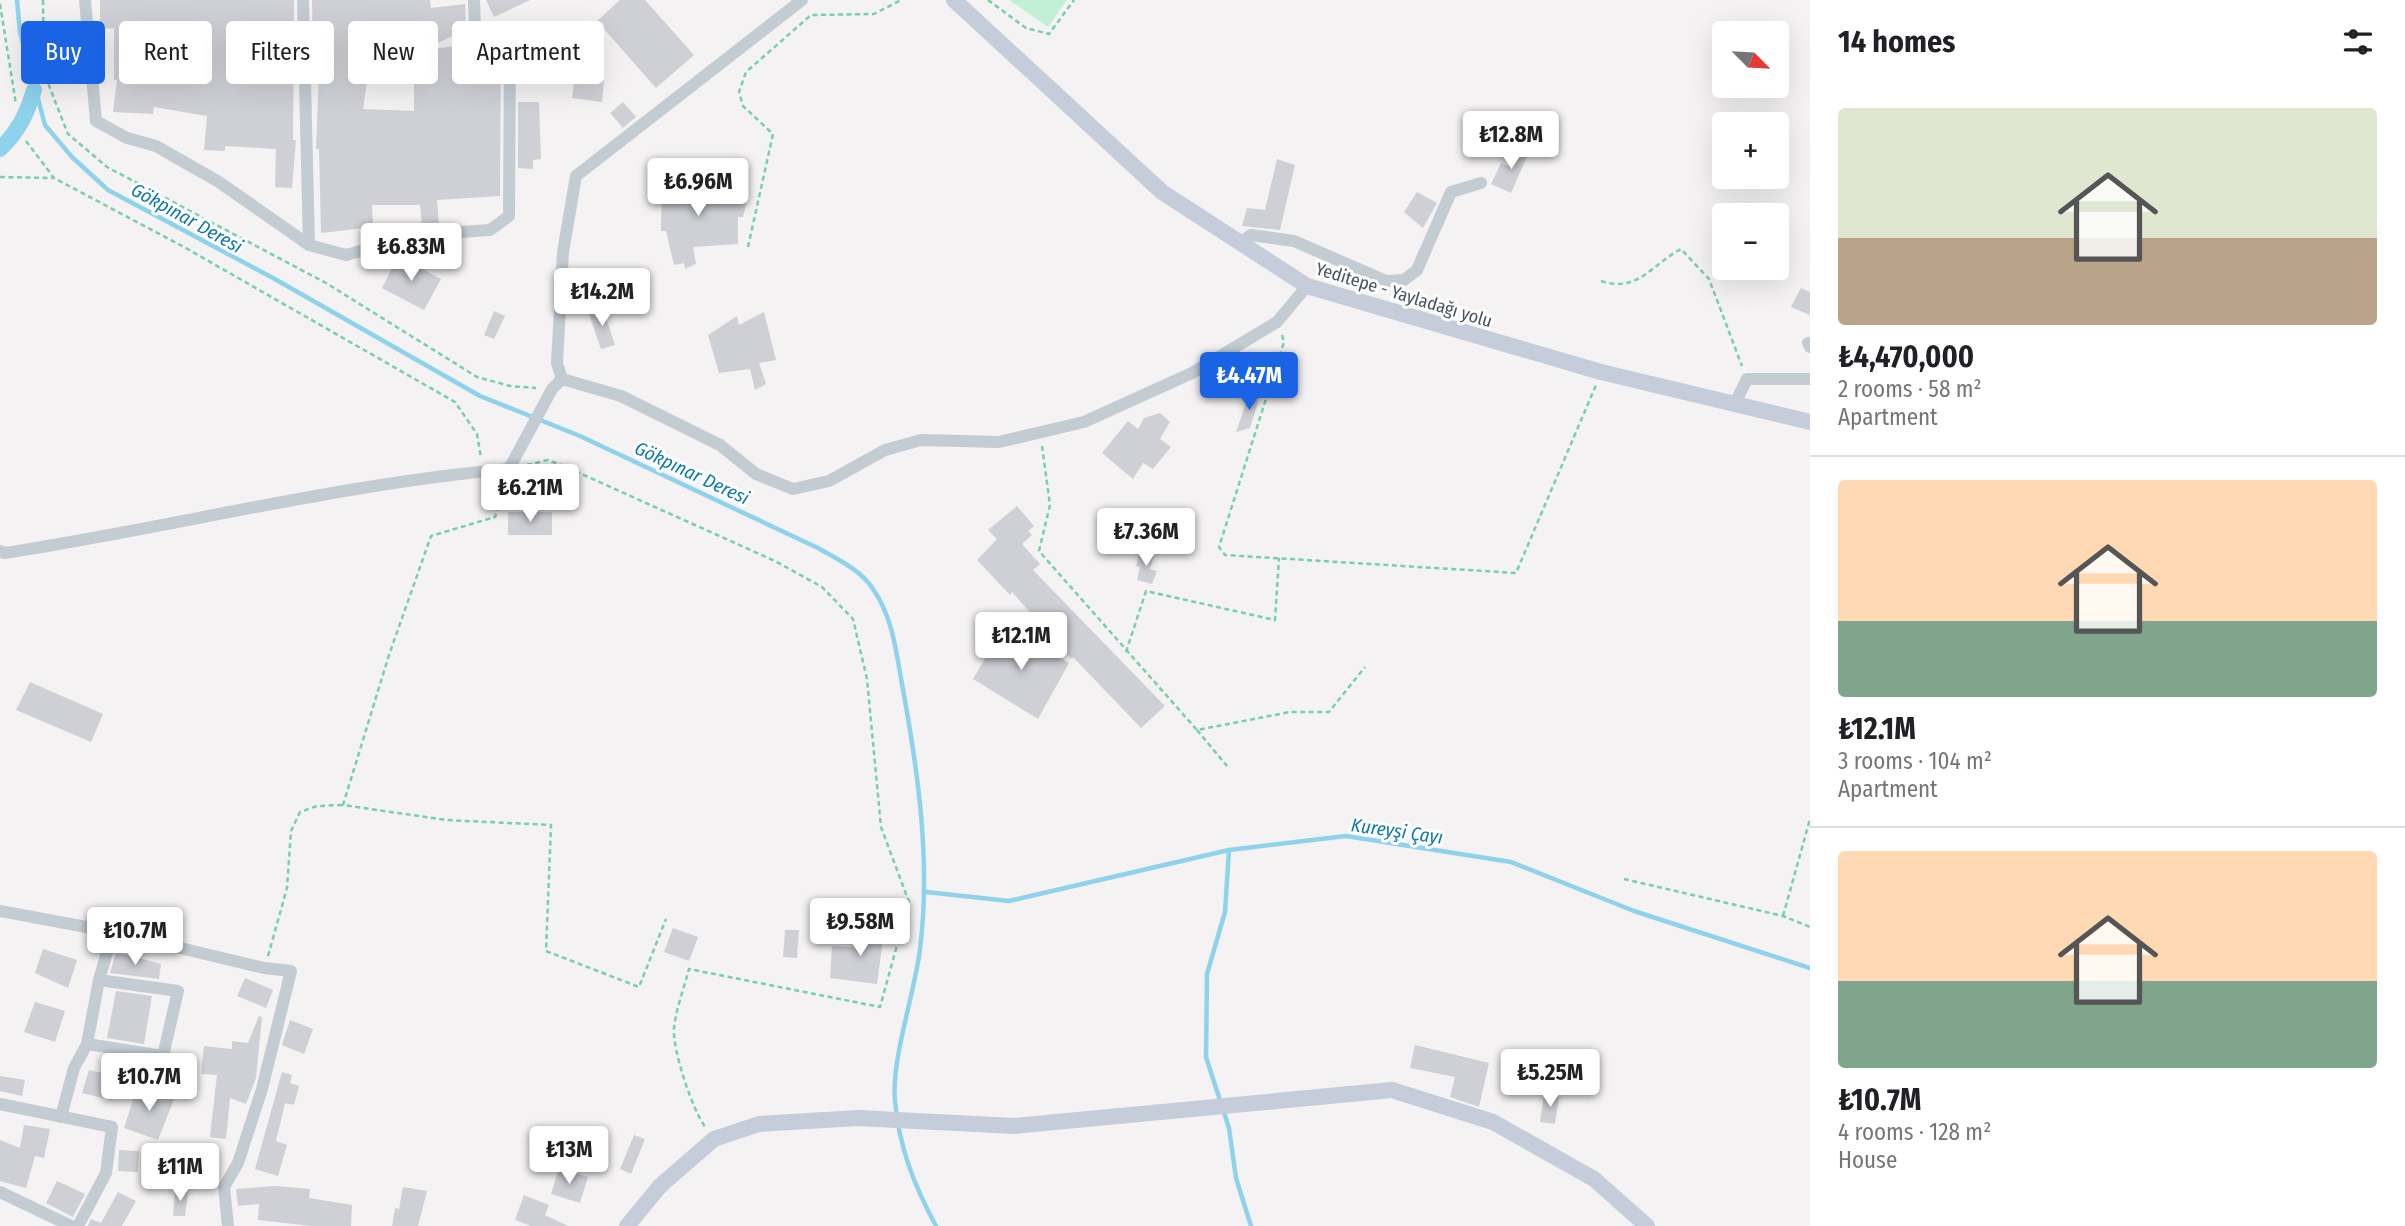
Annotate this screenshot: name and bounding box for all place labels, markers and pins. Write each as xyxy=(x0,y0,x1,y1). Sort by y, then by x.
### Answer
pin: ₺12.8M xyxy=(1454,111,1568,171)
pin: ₺6.96M xyxy=(641,158,755,218)
pin: ₺6.83M xyxy=(354,224,468,283)
pin: ₺14.2M xyxy=(545,268,659,328)
pin: ₺4.47M xyxy=(1192,352,1306,412)
pin: ₺6.21M xyxy=(473,464,587,524)
pin: ₺7.36M xyxy=(1089,508,1203,568)
pin: ₺12.1M xyxy=(964,612,1078,672)
pin: ₺9.58M xyxy=(803,898,917,958)
pin: ₺10.7M xyxy=(78,908,192,967)
pin: ₺5.25M xyxy=(1493,1050,1607,1109)
pin: ₺10.7M xyxy=(92,1054,206,1113)
pin: ₺13M xyxy=(528,1126,610,1186)
pin: ₺11M xyxy=(139,1144,221,1203)

